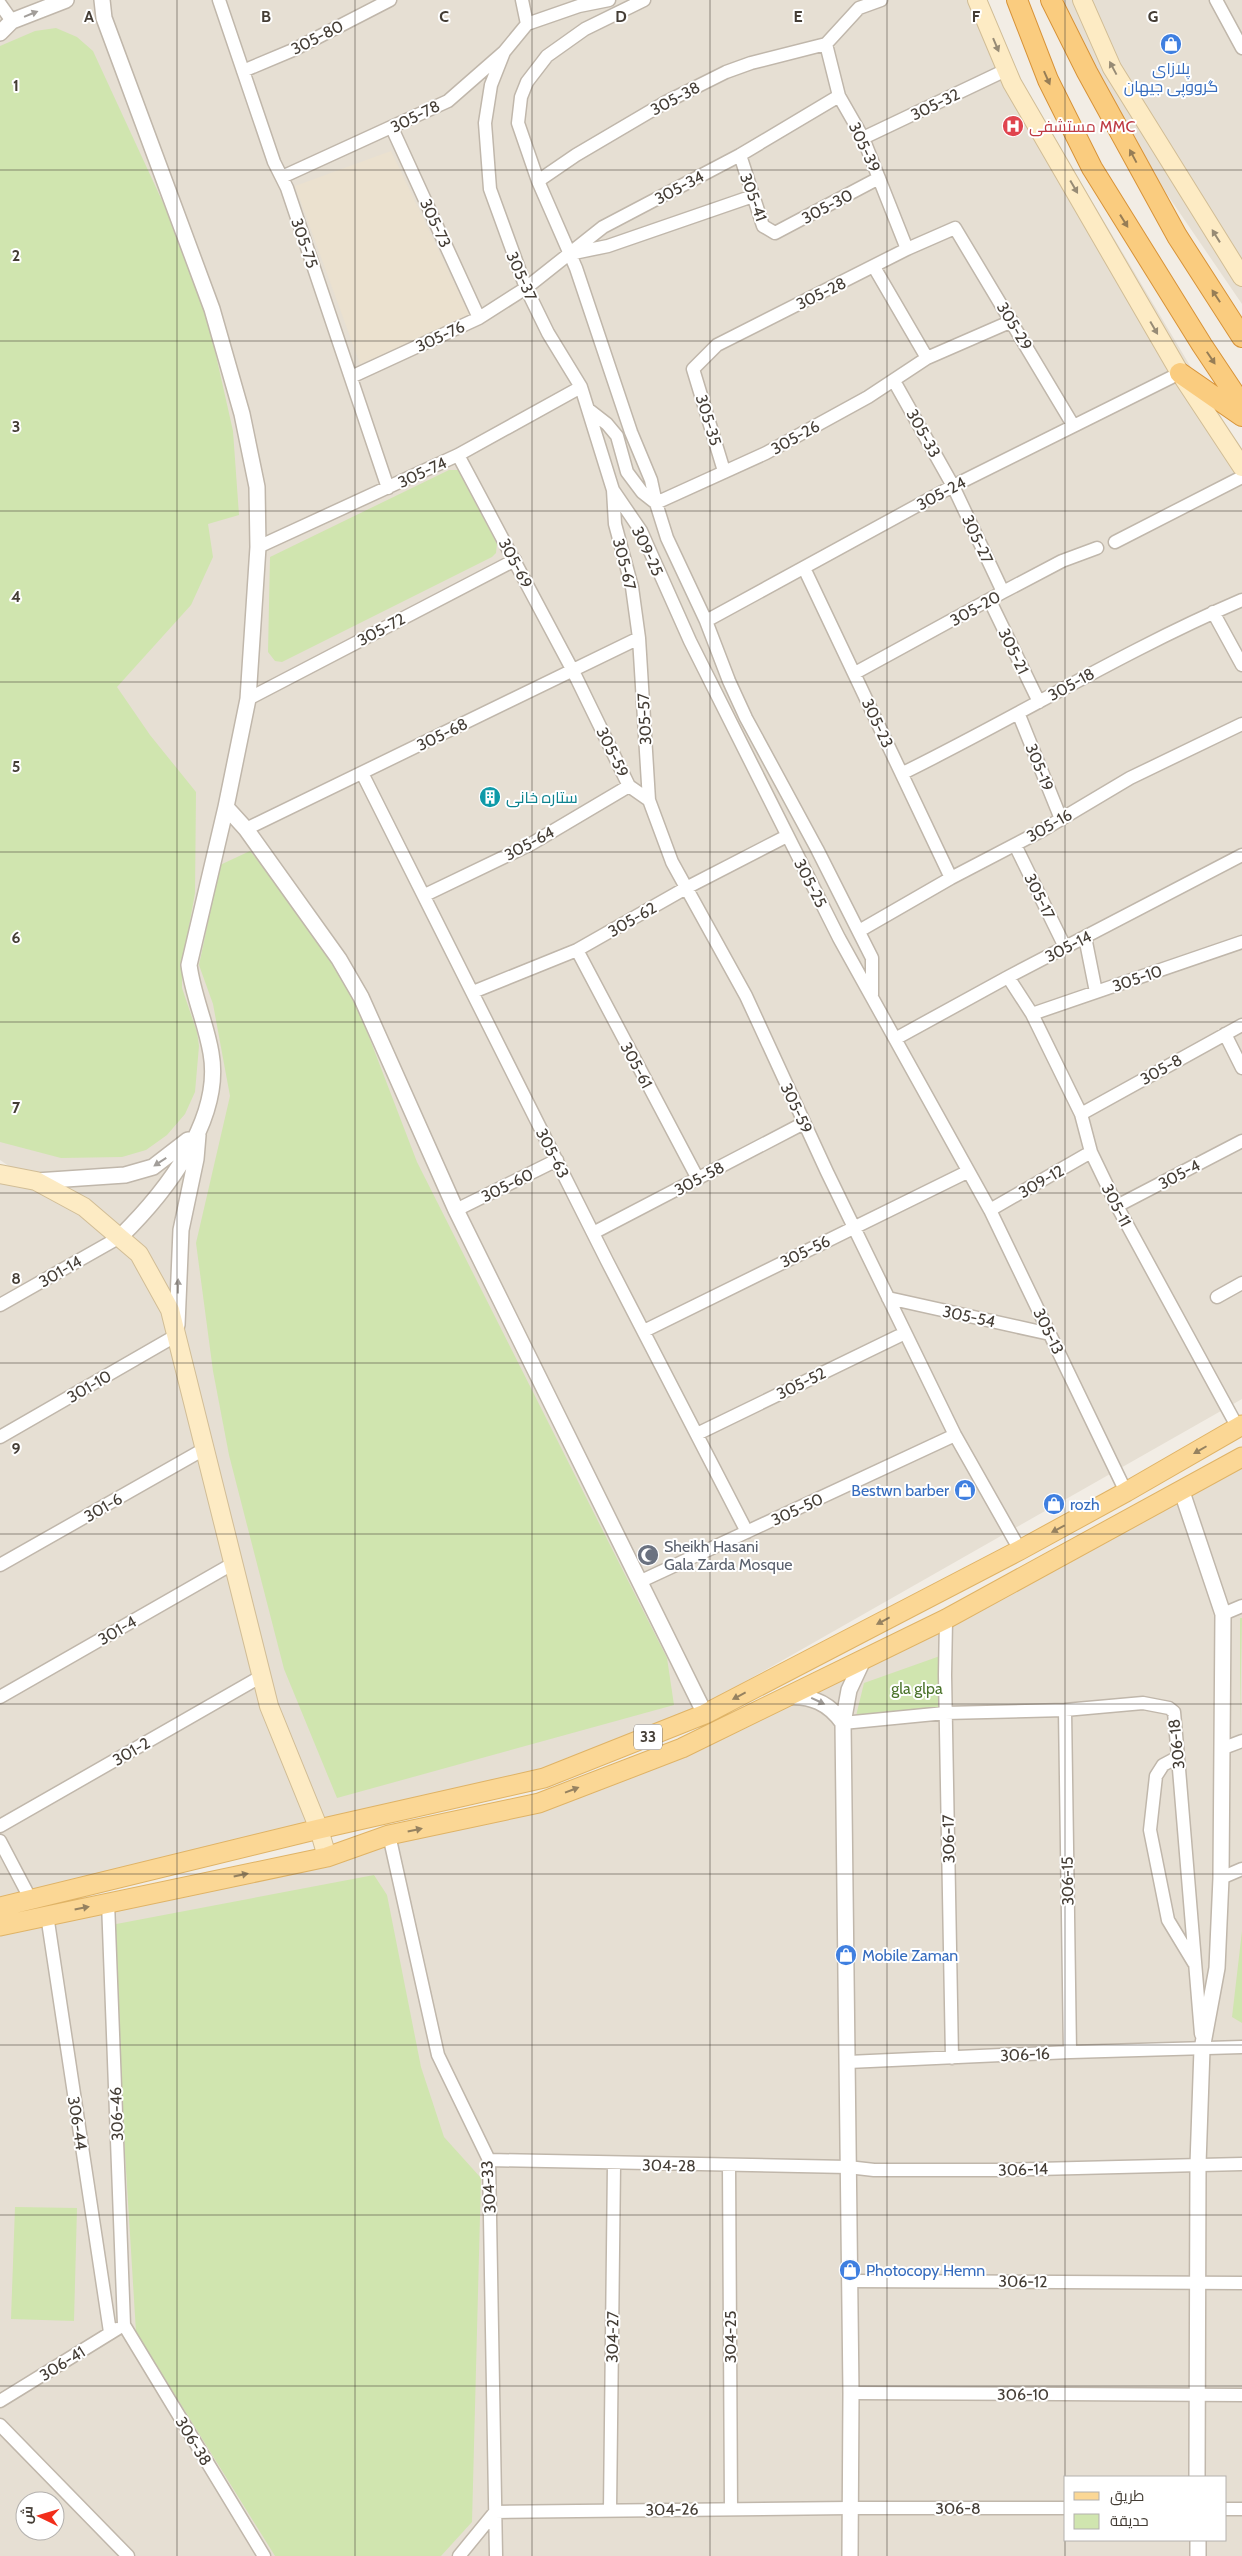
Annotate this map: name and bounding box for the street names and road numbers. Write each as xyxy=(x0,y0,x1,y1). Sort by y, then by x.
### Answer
street label: 305-80 xyxy=(288,16,347,59)
street label: 305-38 xyxy=(647,78,703,119)
street label: 305-32 xyxy=(908,84,963,124)
street label: 305-78 xyxy=(387,96,443,137)
street label: 305-39 xyxy=(845,119,884,175)
street label: 305-34 xyxy=(651,167,707,208)
street label: 305-41 xyxy=(736,171,771,224)
street label: 305-30 xyxy=(799,185,856,228)
street label: 305-73 xyxy=(416,196,455,251)
street label: 305-75 xyxy=(287,216,322,271)
street label: 305-37 xyxy=(502,249,541,304)
street label: 305-28 xyxy=(793,273,849,314)
street label: 305-29 xyxy=(993,299,1036,354)
street label: 305-76 xyxy=(413,317,468,356)
street label: 305-35 xyxy=(692,392,725,448)
street label: 305-33 xyxy=(903,406,945,461)
street label: 305-26 xyxy=(768,416,823,458)
street label: 305-74 xyxy=(395,453,450,492)
street label: 305-24 xyxy=(914,473,969,514)
street label: 305-27 xyxy=(958,512,997,567)
street label: 309-25 xyxy=(628,523,667,579)
street label: 305-69 xyxy=(495,535,536,591)
street label: 305-67 xyxy=(609,536,640,592)
street label: 305-20 xyxy=(947,587,1004,630)
street label: 305-72 xyxy=(354,609,408,650)
street label: 305-21 xyxy=(994,625,1033,677)
street label: 305-18 xyxy=(1045,664,1098,705)
street label: 305-57 xyxy=(634,693,655,745)
street label: 305-23 xyxy=(858,696,897,751)
street label: 305-68 xyxy=(414,714,471,755)
street label: 305-59 xyxy=(592,724,633,780)
street label: 305-19 xyxy=(1021,741,1058,794)
street label: 305-16 xyxy=(1023,805,1075,846)
street label: 305-64 xyxy=(501,822,557,864)
street label: 305-25 xyxy=(790,856,831,911)
street label: 305-17 xyxy=(1020,870,1059,922)
street label: 305-62 xyxy=(605,898,660,941)
street label: 305-14 xyxy=(1042,927,1095,966)
street label: 305-10 xyxy=(1110,961,1165,996)
street label: 305-61 xyxy=(617,1039,657,1092)
street label: 305-8 xyxy=(1137,1050,1186,1089)
street label: 305-59 xyxy=(777,1080,816,1136)
street label: 305-63 xyxy=(532,1125,573,1181)
street label: 305-4 xyxy=(1155,1156,1203,1193)
street label: 305-58 xyxy=(671,1157,727,1199)
street label: 309-12 xyxy=(1015,1161,1067,1202)
street label: 305-60 xyxy=(478,1165,536,1206)
street label: 305-11 xyxy=(1098,1181,1135,1230)
street label: 305-56 xyxy=(777,1231,833,1272)
street label: 301-14 xyxy=(36,1252,85,1291)
street label: 305-54 xyxy=(941,1302,997,1331)
street label: 305-13 xyxy=(1029,1305,1068,1357)
street label: 305-52 xyxy=(774,1363,829,1403)
street label: 301-10 xyxy=(64,1366,115,1407)
street label: 301-6 xyxy=(81,1489,126,1526)
street label: 305-50 xyxy=(768,1489,826,1530)
street label: 301-4 xyxy=(95,1612,140,1649)
street label: 306-18 xyxy=(1164,1718,1189,1770)
road number: 33 xyxy=(634,1724,662,1750)
street label: 301-2 xyxy=(109,1733,153,1770)
street label: 306-17 xyxy=(939,1814,958,1864)
street label: 306-15 xyxy=(1058,1856,1077,1906)
street label: 306-16 xyxy=(1000,2044,1050,2065)
street label: 306-46 xyxy=(106,2087,127,2141)
street label: 306-44 xyxy=(64,2095,91,2151)
street label: 304-28 xyxy=(642,2156,696,2175)
street label: 306-14 xyxy=(998,2159,1048,2180)
street label: 304-33 xyxy=(477,2160,500,2214)
street label: 306-12 xyxy=(998,2272,1048,2291)
street label: 304-27 xyxy=(603,2311,622,2363)
street label: 304-25 xyxy=(721,2311,740,2363)
street label: 306-41 xyxy=(36,2342,89,2385)
street label: 306-10 xyxy=(997,2385,1049,2404)
street label: 306-38 xyxy=(172,2413,216,2469)
street label: 306-8 xyxy=(935,2499,981,2518)
street label: 304-26 xyxy=(645,2500,699,2519)

